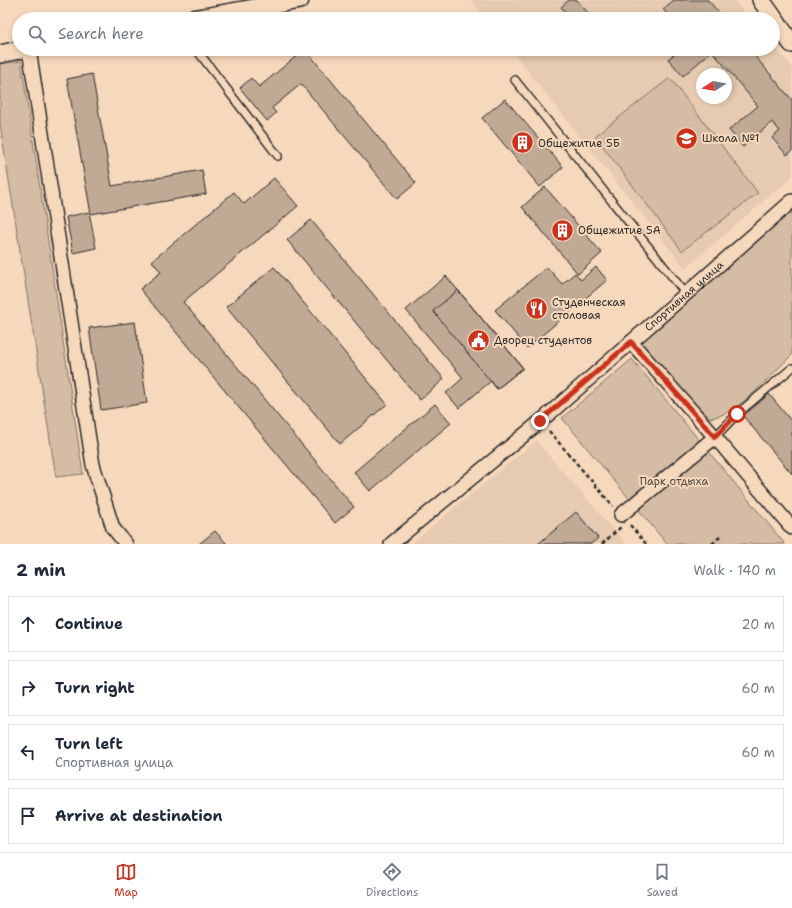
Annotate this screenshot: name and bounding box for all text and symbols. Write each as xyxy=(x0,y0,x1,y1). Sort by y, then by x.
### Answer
search box xyxy=(12,12,780,56)
icon: search xyxy=(26,23,48,45)
text: Search here xyxy=(58,24,144,44)
north arrow xyxy=(696,68,732,104)
school or university icon: Школа №1 xyxy=(673,125,699,151)
building icon: Общежитие 5Б xyxy=(509,130,535,156)
place label: Школа №1 xyxy=(702,131,759,146)
place label: Общежитие 5Б xyxy=(538,136,620,151)
building icon: Общежитие 5А xyxy=(549,217,575,243)
place label: Общежитие 5А xyxy=(578,223,661,238)
street label: Спортивная улица xyxy=(642,257,727,335)
restaurant icon: Студенческая столовая xyxy=(523,295,549,321)
place label: Студенческая столовая xyxy=(552,295,625,323)
public building icon: Дворец студентов xyxy=(465,327,491,353)
place label: Дворец студентов xyxy=(494,333,592,348)
route start xyxy=(728,405,746,423)
route end xyxy=(531,412,549,430)
park label: Парк отдыха xyxy=(640,474,708,489)
text: 2 min xyxy=(16,559,66,581)
text: Walk · 140 m xyxy=(693,562,776,579)
icon: ahead xyxy=(17,613,39,635)
text: Continue xyxy=(55,614,123,634)
text: 20 m xyxy=(742,616,775,633)
icon: right xyxy=(17,677,39,699)
text: Turn right xyxy=(55,678,135,698)
text: 60 m xyxy=(742,680,775,697)
text: Turn left xyxy=(55,734,123,754)
icon: left xyxy=(17,741,39,763)
text: 60 m xyxy=(742,744,775,761)
text: Спортивная улица xyxy=(55,754,173,771)
icon: arrive xyxy=(17,805,39,827)
text: Arrive at destination xyxy=(55,806,223,826)
tab: Map xyxy=(114,861,138,900)
tab: Directions xyxy=(366,861,418,900)
tab: Saved xyxy=(647,861,678,900)

